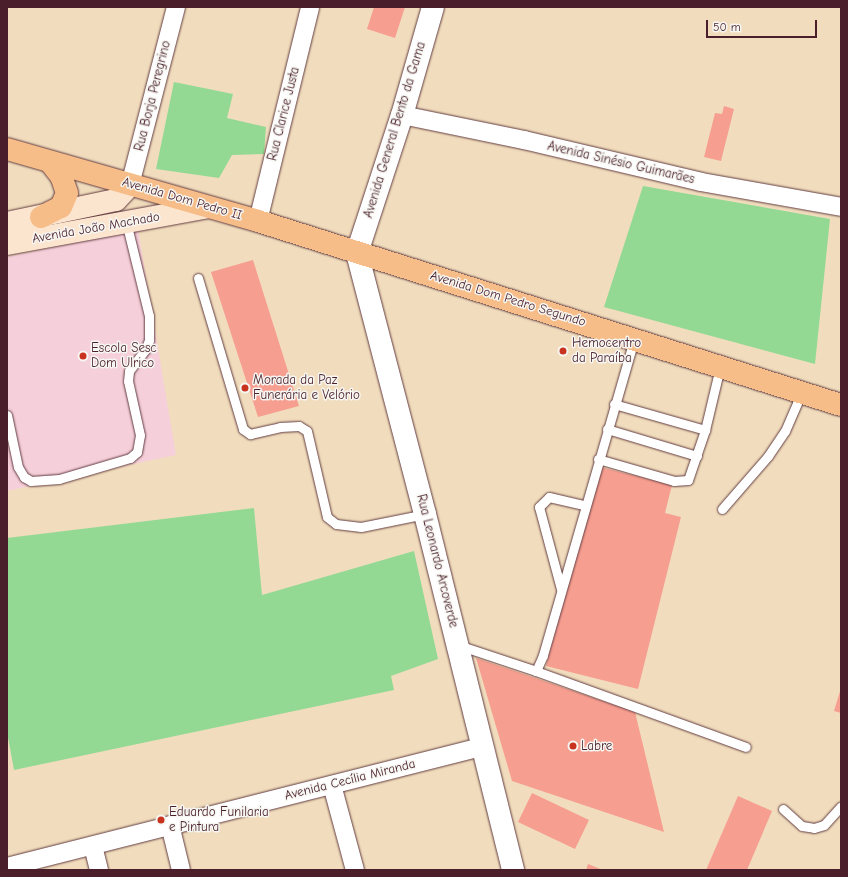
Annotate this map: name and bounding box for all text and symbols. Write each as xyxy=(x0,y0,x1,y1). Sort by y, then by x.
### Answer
scale bar xyxy=(708,12,819,38)
text: 50 m xyxy=(713,20,741,34)
street label: Rua Borja Peregrino xyxy=(132,39,174,153)
street label: Avenida General Bento da Gama xyxy=(361,40,429,220)
street label: Rua Clarice Justa xyxy=(265,65,303,163)
street label: Avenida Sinésio Guimarães xyxy=(546,138,696,188)
street label: Avenida Dom Pedro II xyxy=(120,174,244,224)
street label: Avenida João Machado xyxy=(31,209,161,247)
street label: Avenida Dom Pedro Segundo xyxy=(428,268,588,330)
place label: Hemocentro da Paraíba xyxy=(572,336,641,367)
place label: Escola Sesc Dom Ulrico xyxy=(91,341,157,372)
marker: Hemocentro da Paraíba xyxy=(557,345,569,357)
marker: Escola Sesc Dom Ulrico xyxy=(78,351,88,361)
place label: Morada da Paz Funerária e Velório xyxy=(253,373,360,404)
marker: Morada da Paz Funerária e Velório xyxy=(240,383,250,393)
street label: Rua Leonardo Arcoverde xyxy=(413,493,461,629)
place label: Labre xyxy=(581,738,612,754)
marker: Labre xyxy=(568,741,578,751)
street label: Avenida Cecília Miranda xyxy=(283,756,417,804)
place label: Eduardo Funilaria e Pintura xyxy=(169,805,269,836)
marker: Eduardo Funilaria e Pintura xyxy=(156,815,166,825)

